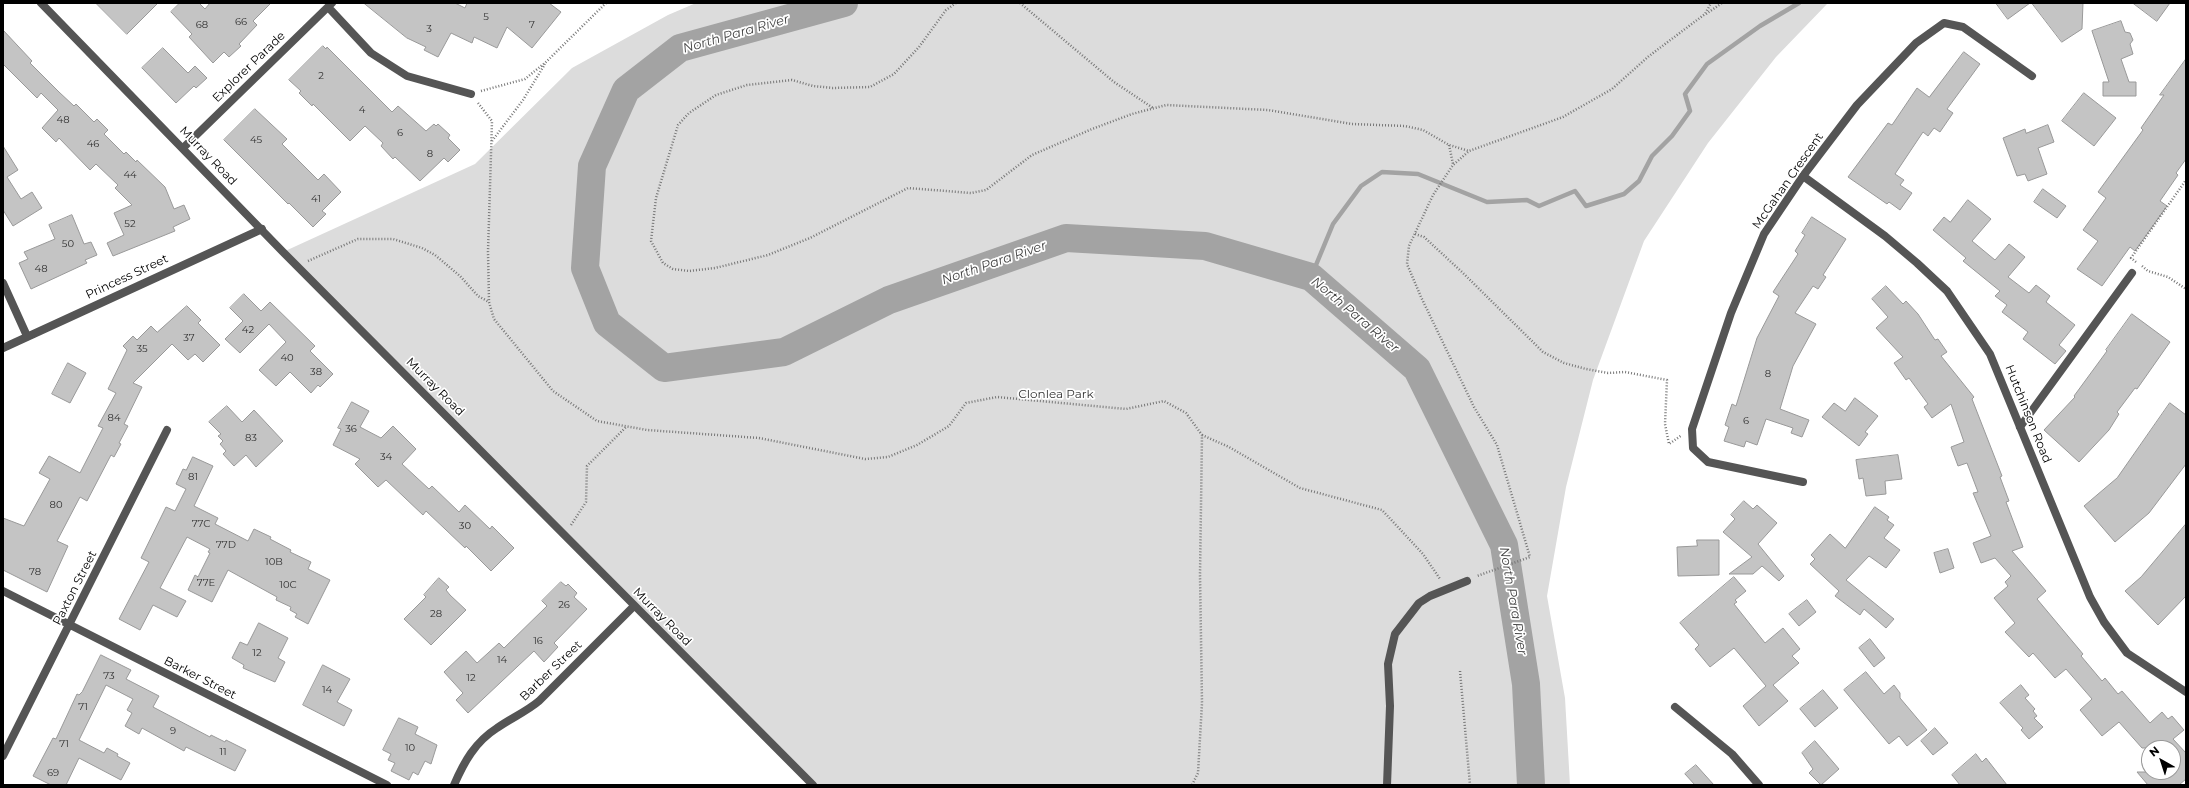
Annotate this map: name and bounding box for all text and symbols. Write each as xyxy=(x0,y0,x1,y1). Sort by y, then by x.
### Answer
house number: 5 xyxy=(483,11,489,23)
water label: North Para River xyxy=(681,11,791,57)
house number: 66 xyxy=(235,16,247,28)
house number: 68 xyxy=(196,19,208,31)
house number: 7 xyxy=(529,19,535,31)
house number: 3 xyxy=(426,23,432,35)
street label: Explorer Parade xyxy=(210,29,288,105)
house number: 2 xyxy=(318,70,324,82)
house number: 4 xyxy=(359,104,365,116)
house number: 48 xyxy=(56,114,70,126)
street label: Murray Road xyxy=(176,124,240,188)
house number: 6 xyxy=(397,127,403,139)
street label: McGahan Crescent xyxy=(1749,130,1827,232)
house number: 45 xyxy=(250,134,262,146)
house number: 46 xyxy=(87,138,99,150)
house number: 8 xyxy=(427,148,433,160)
house number: 44 xyxy=(123,169,137,181)
house number: 41 xyxy=(311,193,321,205)
house number: 52 xyxy=(124,218,136,230)
house number: 50 xyxy=(62,238,74,250)
water label: North Para River xyxy=(940,238,1048,288)
street label: Princess Street xyxy=(83,252,171,302)
house number: 48 xyxy=(34,263,48,275)
water label: North Para River xyxy=(1308,274,1402,356)
house number: 42 xyxy=(242,324,254,336)
house number: 37 xyxy=(183,332,195,344)
house number: 35 xyxy=(136,343,148,355)
house number: 40 xyxy=(280,352,294,364)
street label: Murray Road xyxy=(403,355,467,419)
street label: Hutchinson Road xyxy=(2002,363,2054,465)
house number: 38 xyxy=(310,366,322,378)
house number: 8 xyxy=(1765,368,1771,380)
park label: Clonlea Park xyxy=(1018,387,1094,401)
house number: 84 xyxy=(108,412,120,424)
house number: 6 xyxy=(1743,415,1749,427)
house number: 36 xyxy=(345,423,357,435)
house number: 83 xyxy=(245,432,257,444)
house number: 34 xyxy=(380,451,392,463)
house number: 81 xyxy=(188,471,198,483)
house number: 80 xyxy=(50,499,62,511)
house number: 77C xyxy=(192,518,210,530)
house number: 30 xyxy=(459,520,471,532)
house number: 77D xyxy=(216,539,236,551)
water label: North Para River xyxy=(1496,546,1530,656)
street label: Paxton Street xyxy=(50,548,100,628)
house number: 10B xyxy=(265,556,283,568)
house number: 78 xyxy=(29,566,41,578)
house number: 77E xyxy=(197,577,215,589)
house number: 10C xyxy=(279,579,297,591)
street label: Murray Road xyxy=(630,585,694,649)
house number: 26 xyxy=(558,599,570,611)
house number: 28 xyxy=(430,608,442,620)
house number: 16 xyxy=(533,635,543,647)
street label: Barber Street xyxy=(517,638,585,704)
house number: 12 xyxy=(252,647,262,659)
street label: Barker Street xyxy=(161,654,239,702)
house number: 14 xyxy=(497,654,507,666)
house number: 73 xyxy=(103,670,115,682)
house number: 12 xyxy=(466,672,476,684)
house number: 14 xyxy=(322,684,332,696)
house number: 71 xyxy=(78,701,88,713)
house number: 9 xyxy=(170,725,176,737)
house number: 71 xyxy=(59,738,69,750)
north arrow xyxy=(2141,740,2181,780)
house number: 10 xyxy=(405,742,415,754)
text: N xyxy=(2146,743,2162,760)
house number: 11 xyxy=(219,746,227,758)
house number: 69 xyxy=(47,767,59,779)

